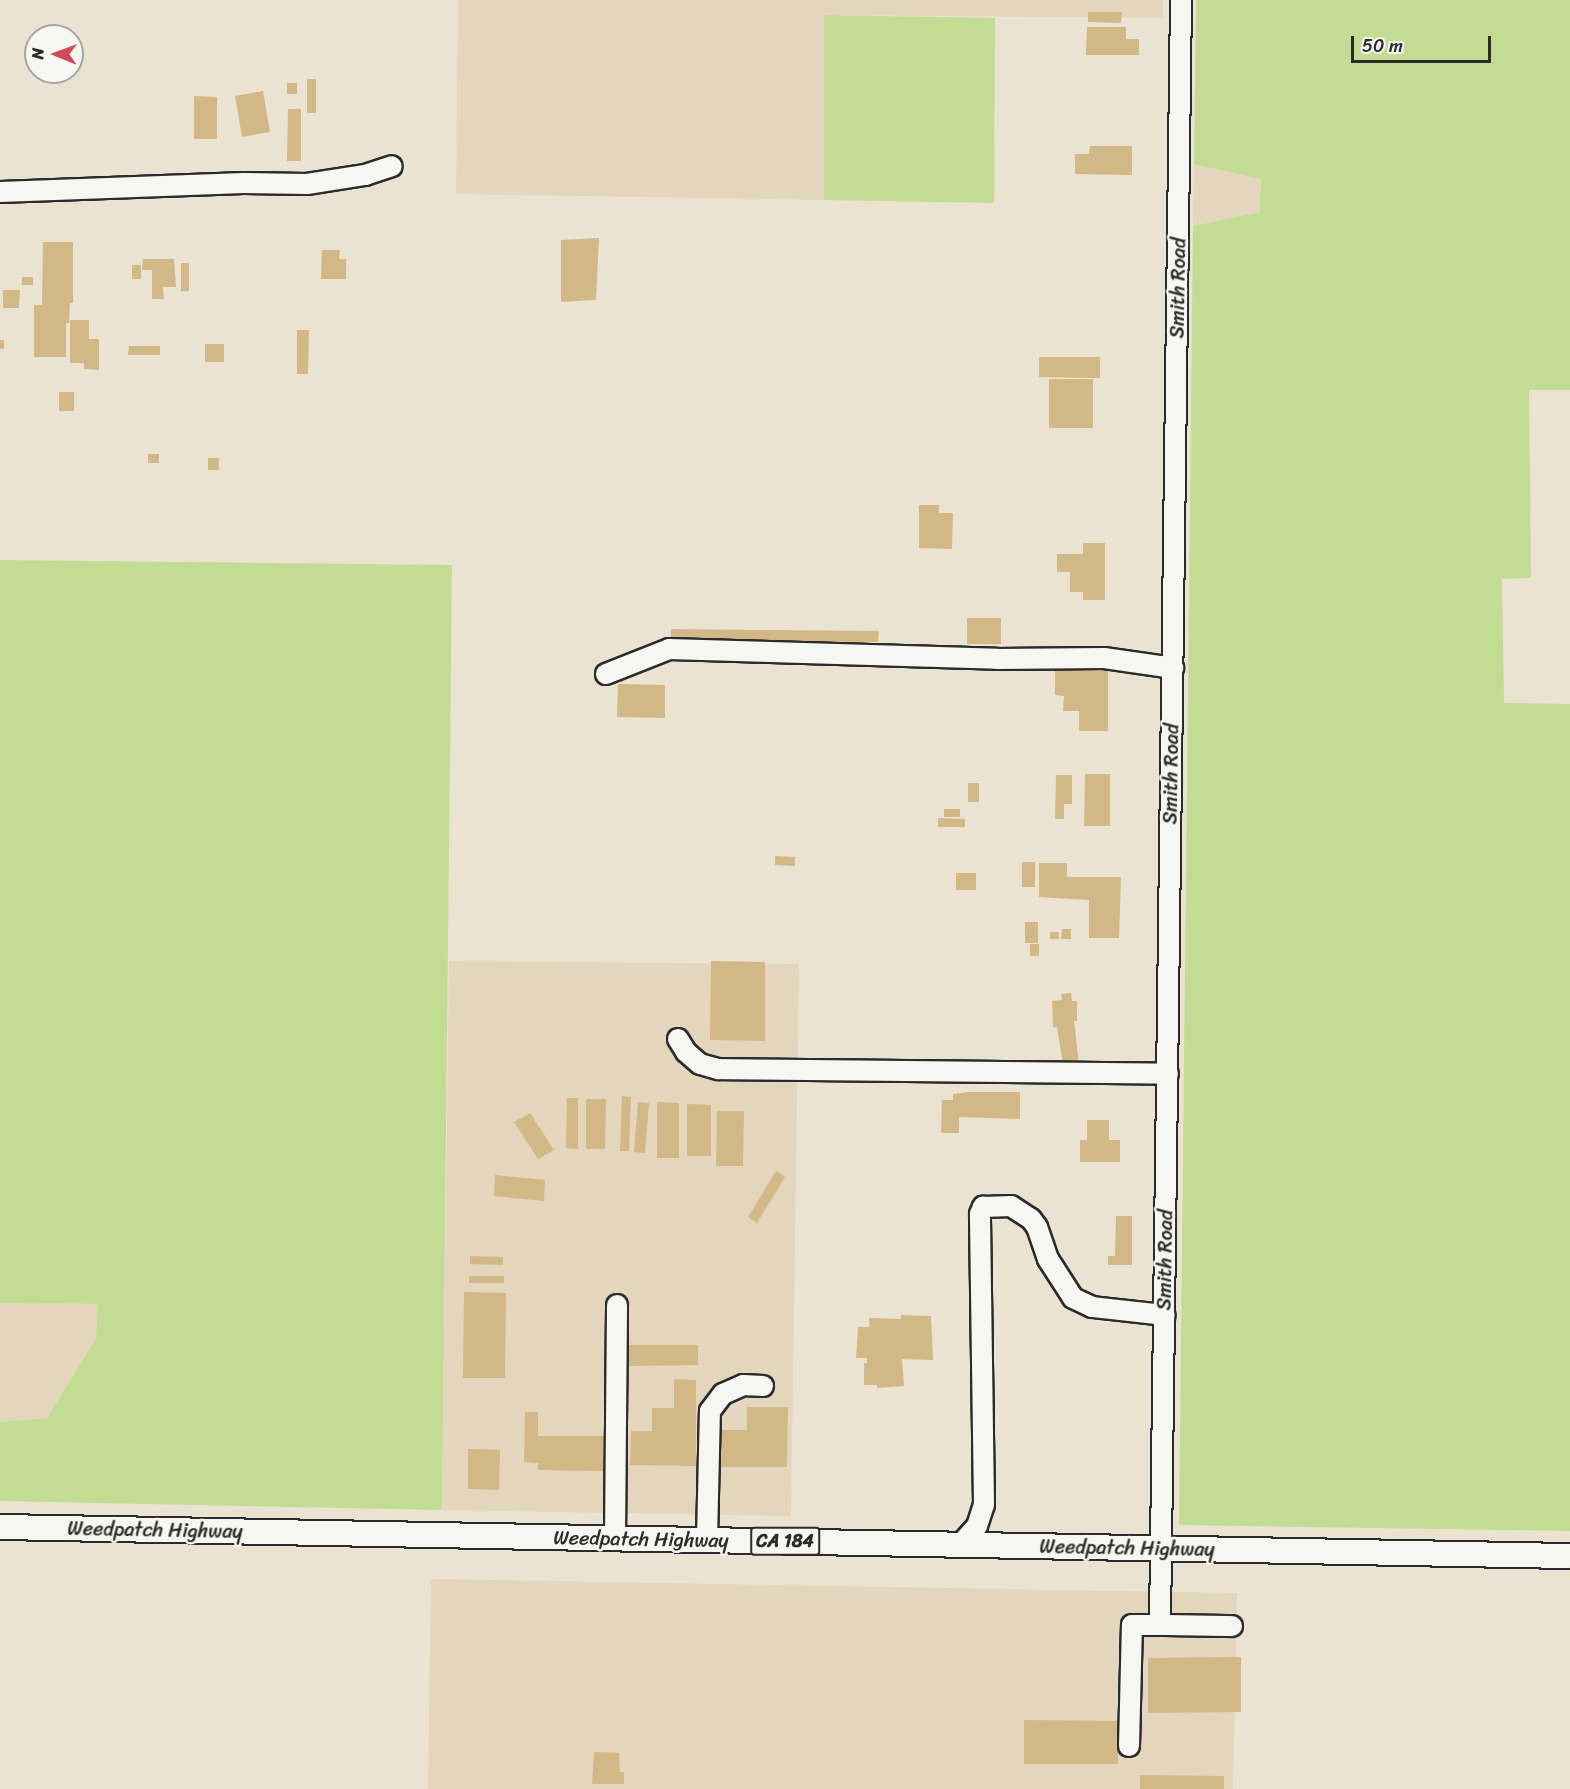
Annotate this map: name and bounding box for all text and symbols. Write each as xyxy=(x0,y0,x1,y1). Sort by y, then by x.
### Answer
north arrow xyxy=(24,24,84,84)
scale bar xyxy=(1354,24,1494,62)
text: 50 m xyxy=(1362,30,1403,62)
text: N xyxy=(23,48,52,60)
street label: Smith Road xyxy=(1165,237,1191,339)
street label: Smith Road xyxy=(1158,723,1184,825)
street label: Smith Road xyxy=(1152,1209,1178,1311)
street label: Weedpatch Highway xyxy=(67,1516,243,1544)
street label: Weedpatch Highway xyxy=(553,1525,729,1553)
road number: CA 184 xyxy=(749,1526,821,1556)
street label: Weedpatch Highway xyxy=(1039,1534,1215,1562)

